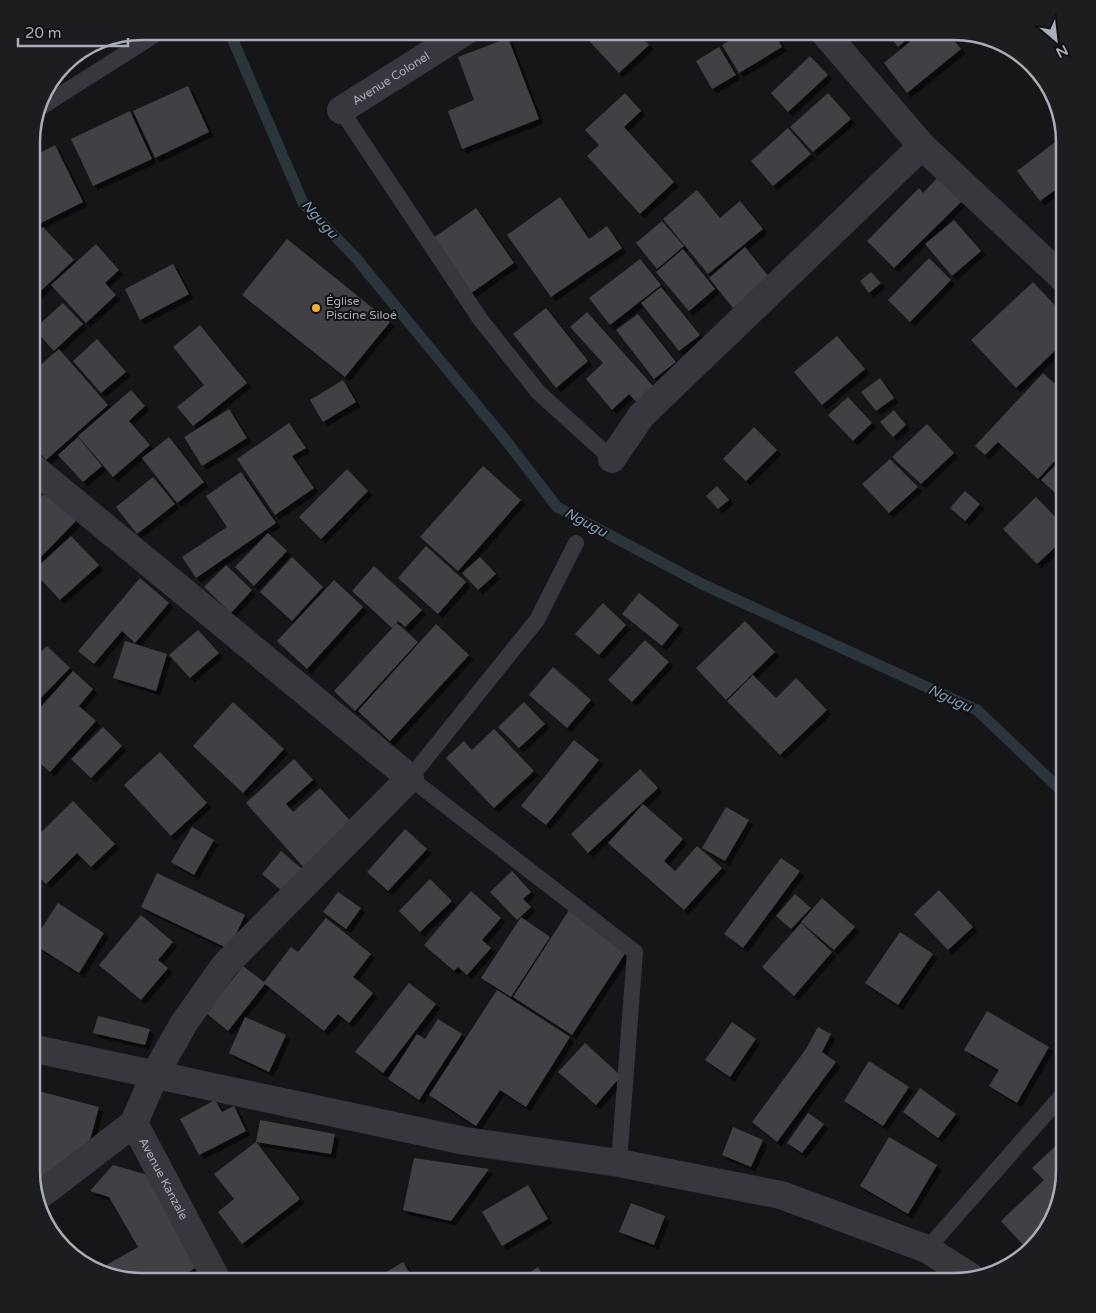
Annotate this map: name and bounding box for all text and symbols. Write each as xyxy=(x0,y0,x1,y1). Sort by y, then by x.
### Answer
scale bar xyxy=(18,15,128,47)
north arrow xyxy=(1031,15,1081,65)
text: 20 m xyxy=(25,24,62,42)
text: N xyxy=(1053,41,1071,61)
street label: Avenue Colonel xyxy=(350,49,432,108)
water label: Ngugu xyxy=(298,197,342,243)
place label: Église Piscine Siloé xyxy=(326,294,397,322)
marker: Église Piscine Siloé xyxy=(310,302,322,314)
water label: Ngugu xyxy=(562,504,611,541)
water label: Ngugu xyxy=(925,681,975,716)
street label: Avenue Kanzale xyxy=(136,1135,191,1222)

